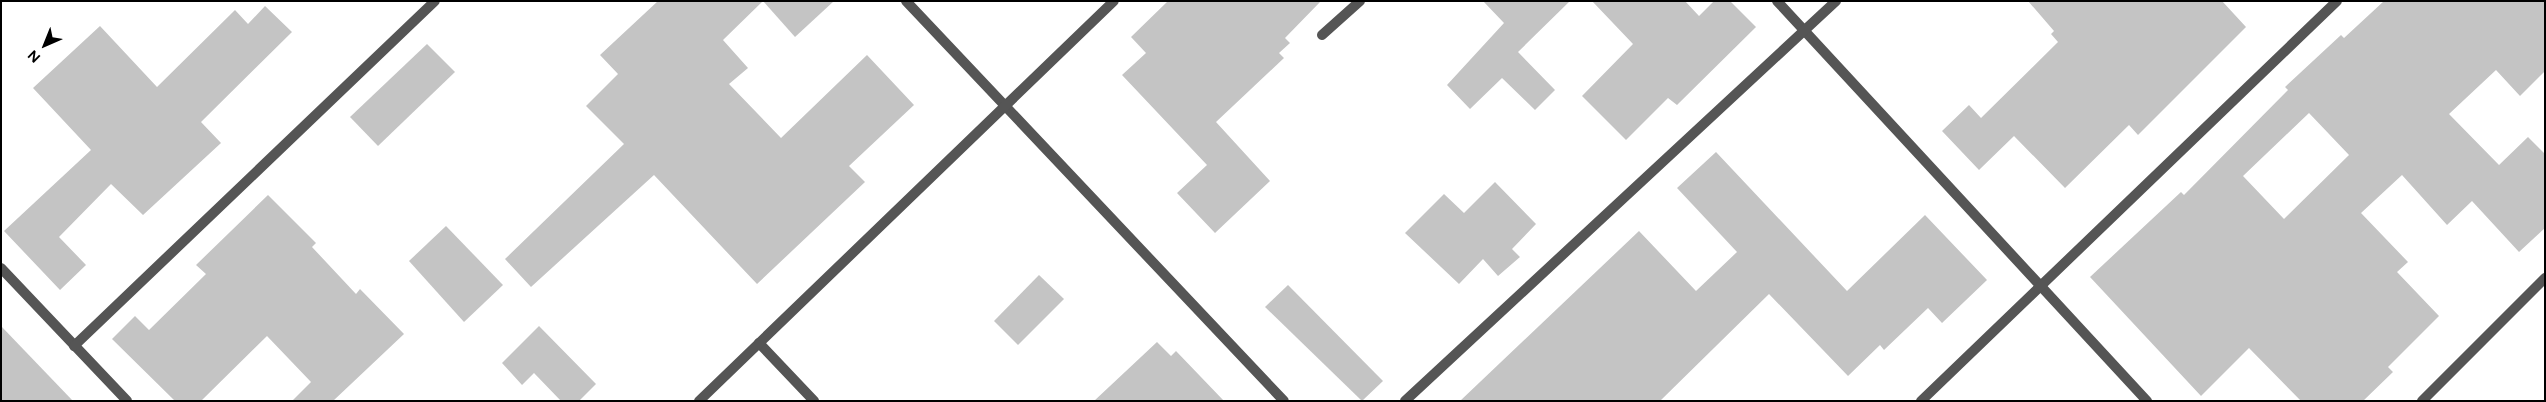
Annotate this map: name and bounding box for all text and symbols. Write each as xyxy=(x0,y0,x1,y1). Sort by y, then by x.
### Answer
north arrow xyxy=(20,20,70,70)
text: N xyxy=(24,46,44,66)

